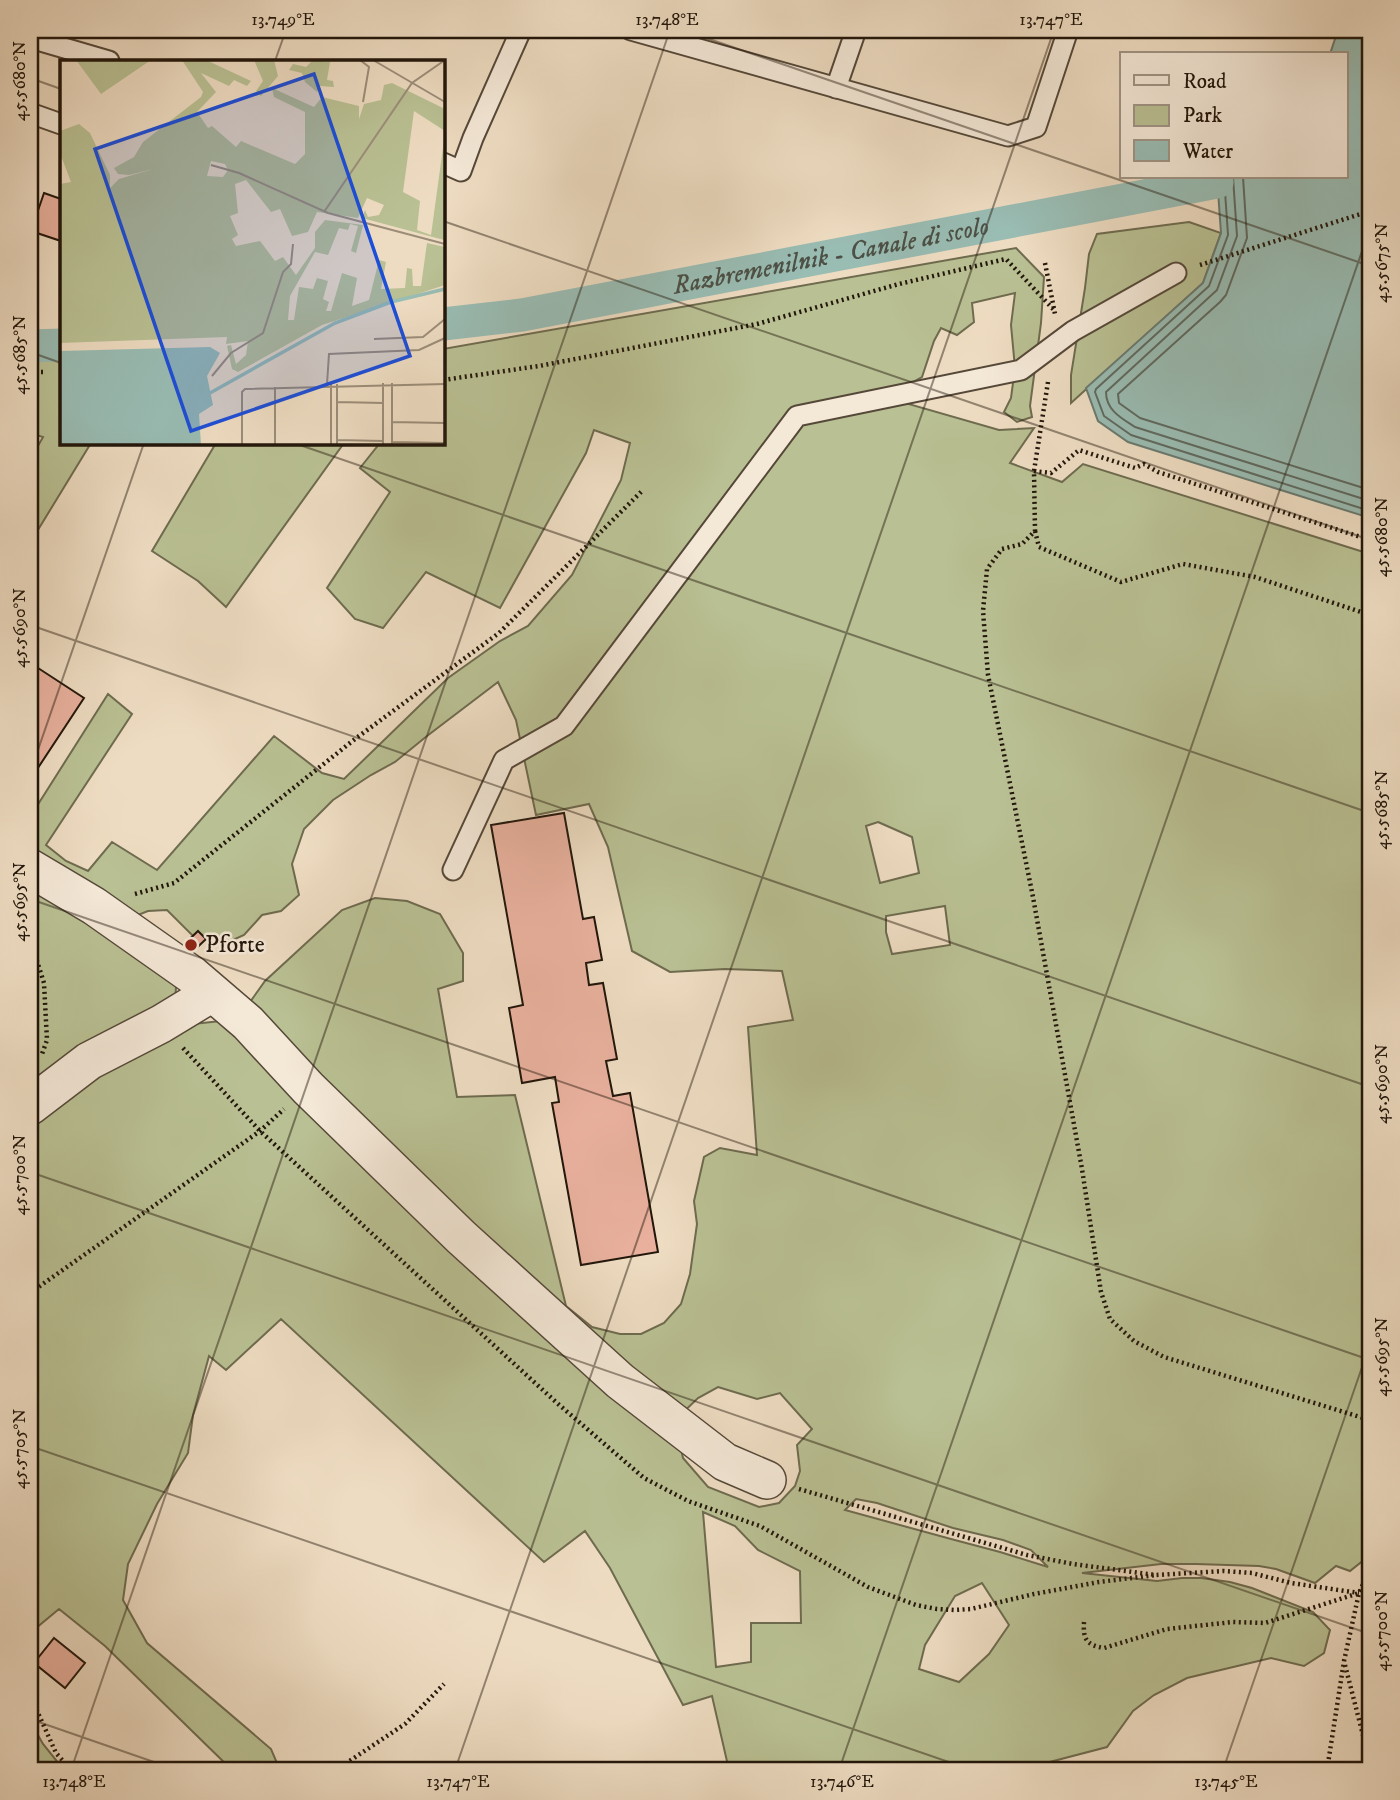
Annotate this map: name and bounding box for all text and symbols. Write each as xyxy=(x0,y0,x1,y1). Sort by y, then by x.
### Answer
text: 13.749°E xyxy=(251,9,315,31)
text: 13.748°E xyxy=(635,9,699,31)
text: 13.747°E xyxy=(1019,9,1083,31)
text: 45.5680°N xyxy=(9,41,31,121)
legend xyxy=(1120,52,1348,178)
inset map xyxy=(60,60,444,444)
text: Road xyxy=(1183,69,1227,95)
text: Park xyxy=(1183,103,1223,129)
text: Water xyxy=(1182,139,1233,165)
water label: Razbremenilnik - Canale di scolo xyxy=(669,209,992,302)
text: 45.5675°N xyxy=(1371,223,1393,303)
text: 45.5685°N xyxy=(9,315,31,395)
text: 45.5680°N xyxy=(1371,497,1393,577)
text: 45.5690°N xyxy=(9,588,31,668)
text: 45.5685°N xyxy=(1371,770,1393,850)
text: 45.5695°N xyxy=(9,862,31,942)
place label: Pforte xyxy=(205,930,265,960)
marker: Pforte xyxy=(183,937,199,953)
text: 45.5690°N xyxy=(1371,1044,1393,1124)
text: 45.5700°N xyxy=(9,1134,31,1216)
text: 45.5695°N xyxy=(1371,1317,1393,1397)
text: 45.5705°N xyxy=(9,1409,31,1489)
text: 45.5700°N xyxy=(1371,1590,1393,1672)
text: 13.748°E xyxy=(42,1771,106,1793)
text: 13.747°E xyxy=(426,1771,490,1793)
text: 13.746°E xyxy=(810,1771,874,1793)
text: 13.745°E xyxy=(1194,1771,1258,1793)

